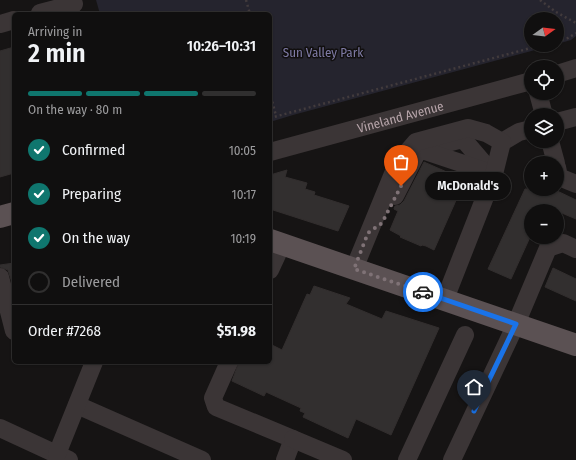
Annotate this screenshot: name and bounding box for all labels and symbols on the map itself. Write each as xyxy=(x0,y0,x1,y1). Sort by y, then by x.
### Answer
north arrow xyxy=(524,12,564,52)
park label: Sun Valley Park xyxy=(283,45,364,60)
street label: Vineland Avenue xyxy=(355,98,445,135)
pin xyxy=(384,145,418,186)
callout: McDonald's xyxy=(425,172,511,200)
courier xyxy=(403,272,443,312)
pin xyxy=(457,370,491,411)

